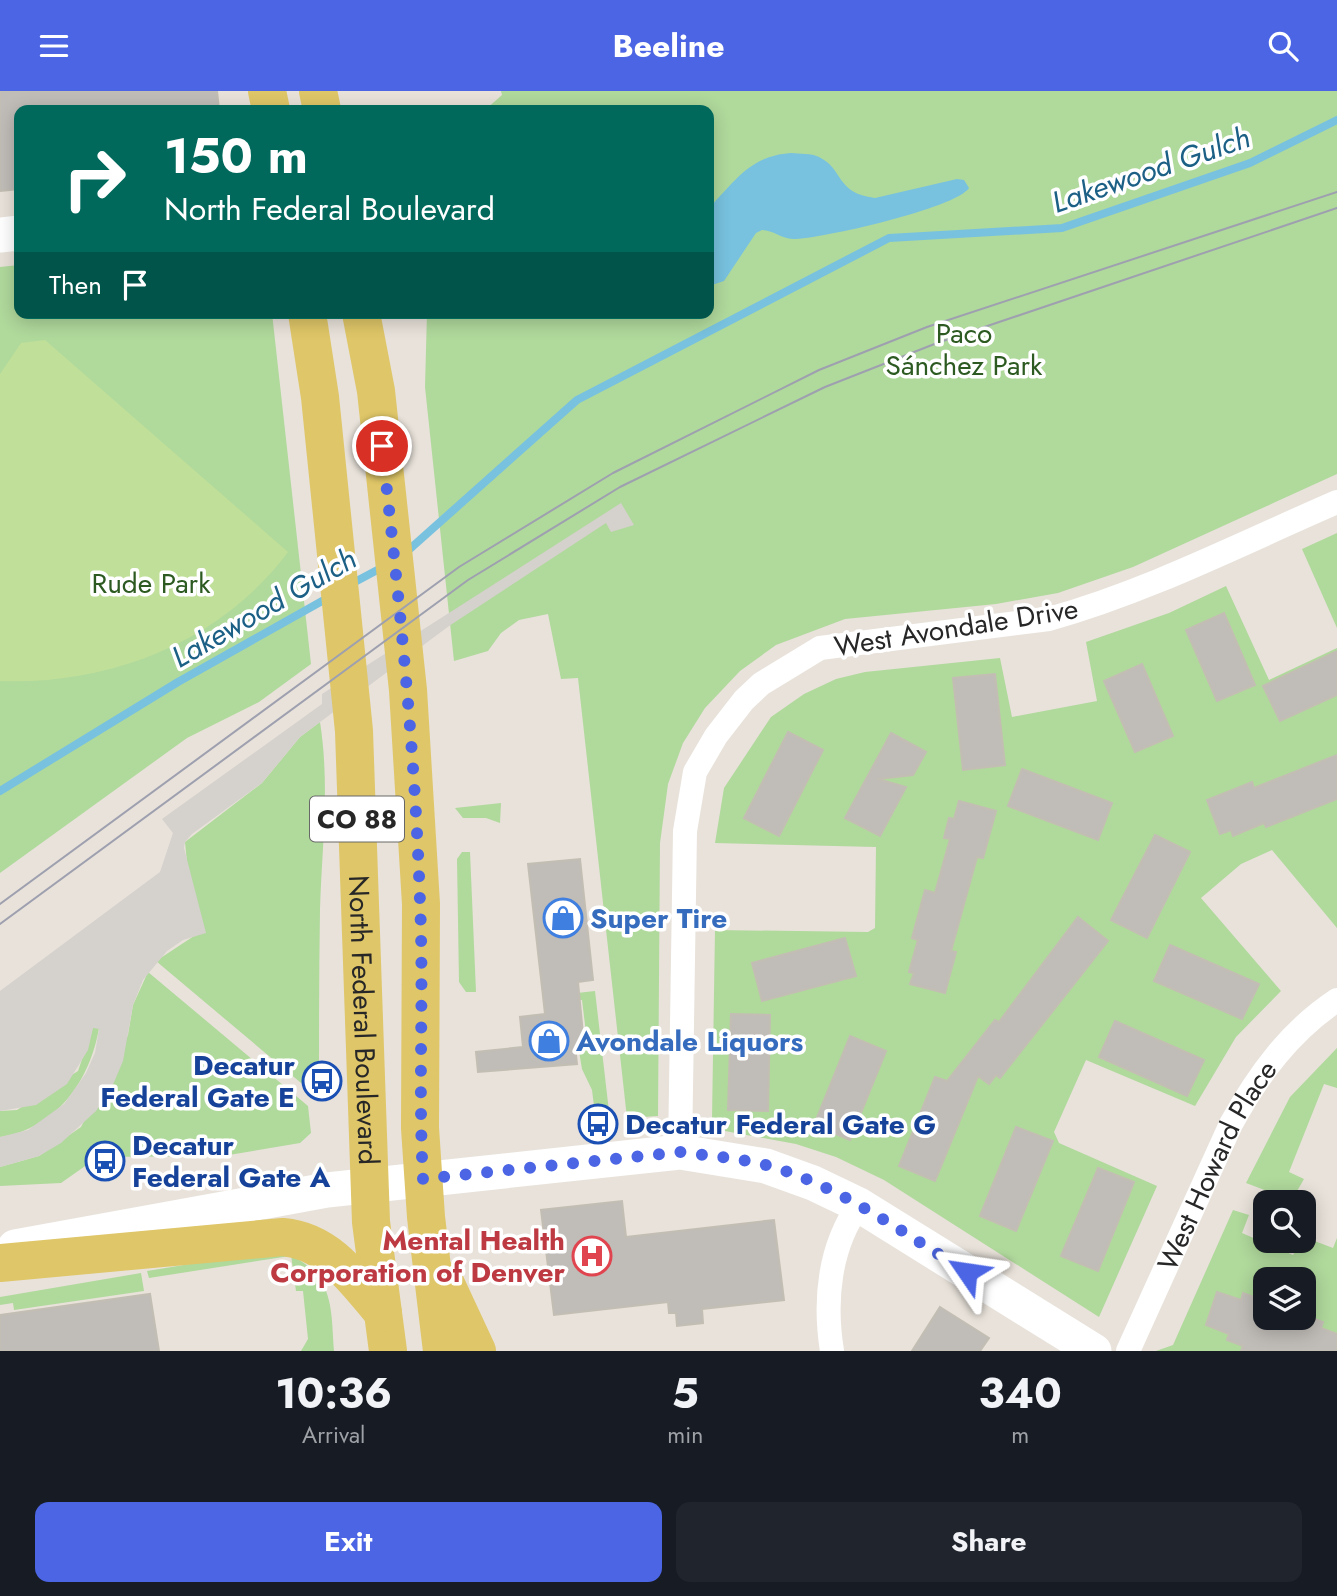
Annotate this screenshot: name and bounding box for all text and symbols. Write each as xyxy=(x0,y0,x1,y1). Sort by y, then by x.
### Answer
text: Beeline xyxy=(612,23,725,69)
icon: menu xyxy=(35,27,73,65)
icon: search xyxy=(1264,27,1302,65)
water label: Lakewood Gulch xyxy=(1046,115,1256,224)
text: 150 m xyxy=(164,121,308,191)
icon: right xyxy=(49,133,140,224)
text: North Federal Boulevard xyxy=(164,186,495,232)
text: Then xyxy=(49,266,102,304)
icon: arrive xyxy=(116,266,154,304)
park label: Paco Sánchez Park xyxy=(886,313,1043,386)
pin xyxy=(352,416,412,476)
icon: arrive xyxy=(363,427,401,465)
water label: Lakewood Gulch xyxy=(163,537,364,678)
park label: Rude Park xyxy=(91,563,211,604)
street label: West Avondale Drive xyxy=(831,588,1081,667)
road number: CO 88 xyxy=(310,797,404,841)
street label: North Federal Boulevard xyxy=(338,875,389,1166)
shop icon: Super Tire xyxy=(542,897,584,939)
place label: Super Tire xyxy=(590,898,727,939)
shop icon: Avondale Liquors xyxy=(528,1020,570,1062)
place label: Avondale Liquors xyxy=(575,1021,803,1062)
place label: Decatur Federal Gate E xyxy=(100,1045,295,1118)
street label: West Howard Place xyxy=(1147,1051,1287,1277)
bus stop icon: Decatur Federal Gate E xyxy=(301,1060,343,1102)
bus stop icon: Decatur Federal Gate G xyxy=(577,1103,619,1145)
place label: Decatur Federal Gate G xyxy=(625,1104,936,1145)
place label: Decatur Federal Gate A xyxy=(132,1125,331,1198)
bus stop icon: Decatur Federal Gate A xyxy=(84,1140,126,1182)
map controls xyxy=(1253,1190,1316,1330)
button: search xyxy=(1253,1190,1316,1253)
place label: Mental Health Corporation of Denver xyxy=(270,1220,565,1293)
hospital icon: Mental Health Corporation of Denver xyxy=(571,1235,613,1277)
position arrow xyxy=(930,1235,1004,1309)
button: layers xyxy=(1253,1267,1316,1330)
text: 10:36 xyxy=(275,1363,392,1424)
text: 5 xyxy=(672,1363,699,1424)
text: 340 xyxy=(979,1363,1062,1424)
text: Arrival xyxy=(302,1418,365,1452)
text: min xyxy=(667,1418,703,1452)
text: m xyxy=(1011,1418,1029,1452)
button: Exit xyxy=(35,1502,662,1582)
button: Share xyxy=(676,1502,1302,1582)

